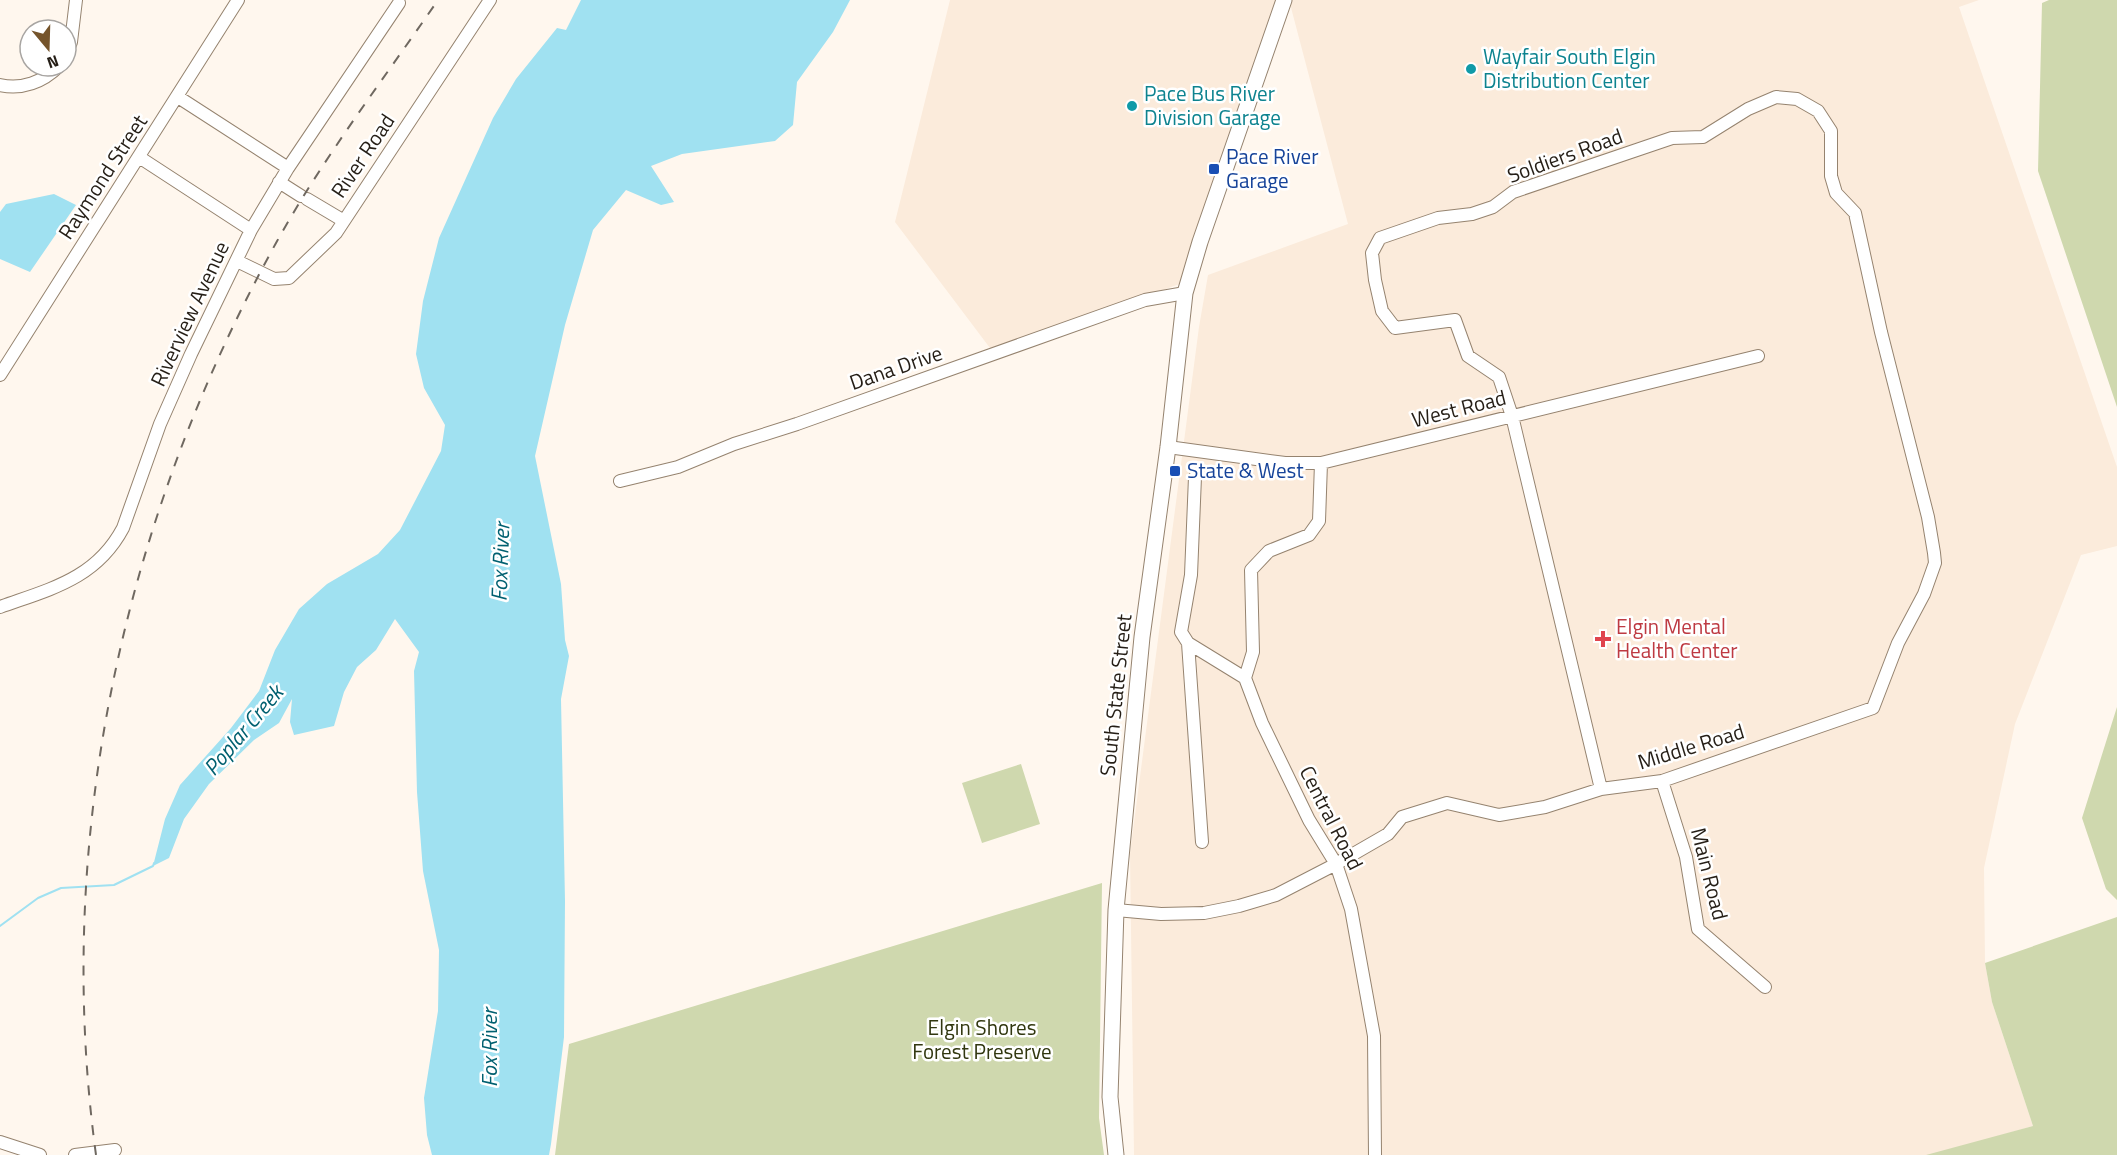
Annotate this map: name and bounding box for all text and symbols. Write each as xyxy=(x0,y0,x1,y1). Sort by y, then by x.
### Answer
north arrow xyxy=(18,18,78,78)
place label: Wayfair South Elgin Distribution Center xyxy=(1483,40,1656,96)
text: N xyxy=(44,49,62,75)
marker: Wayfair South Elgin Distribution Center xyxy=(1464,62,1478,76)
place label: Pace Bus River Division Garage xyxy=(1144,77,1281,133)
marker: Pace Bus River Division Garage xyxy=(1125,99,1139,113)
street label: Raymond Street xyxy=(50,107,155,245)
street label: River Road xyxy=(322,107,402,204)
street label: Soldiers Road xyxy=(1502,119,1627,191)
place label: Pace River Garage xyxy=(1226,140,1318,196)
marker: Pace River Garage xyxy=(1207,162,1221,176)
street label: Riverview Avenue xyxy=(141,236,237,391)
street label: Dana Drive xyxy=(845,336,946,398)
street label: West Road xyxy=(1408,381,1509,435)
place label: State & West xyxy=(1187,454,1304,486)
marker: State & West xyxy=(1168,464,1182,478)
water label: Fox River xyxy=(482,519,518,602)
place label: Elgin Mental Health Center xyxy=(1616,610,1738,666)
street label: South State Street xyxy=(1091,612,1139,777)
marker: Elgin Mental Health Center xyxy=(1594,630,1612,648)
water label: Poplar Creek xyxy=(195,676,293,783)
street label: Middle Road xyxy=(1633,715,1748,777)
street label: Central Road xyxy=(1292,760,1372,875)
street label: Main Road xyxy=(1683,824,1737,923)
water label: Fox River xyxy=(472,1006,506,1087)
park label: Elgin Shores Forest Preserve xyxy=(912,1011,1052,1067)

